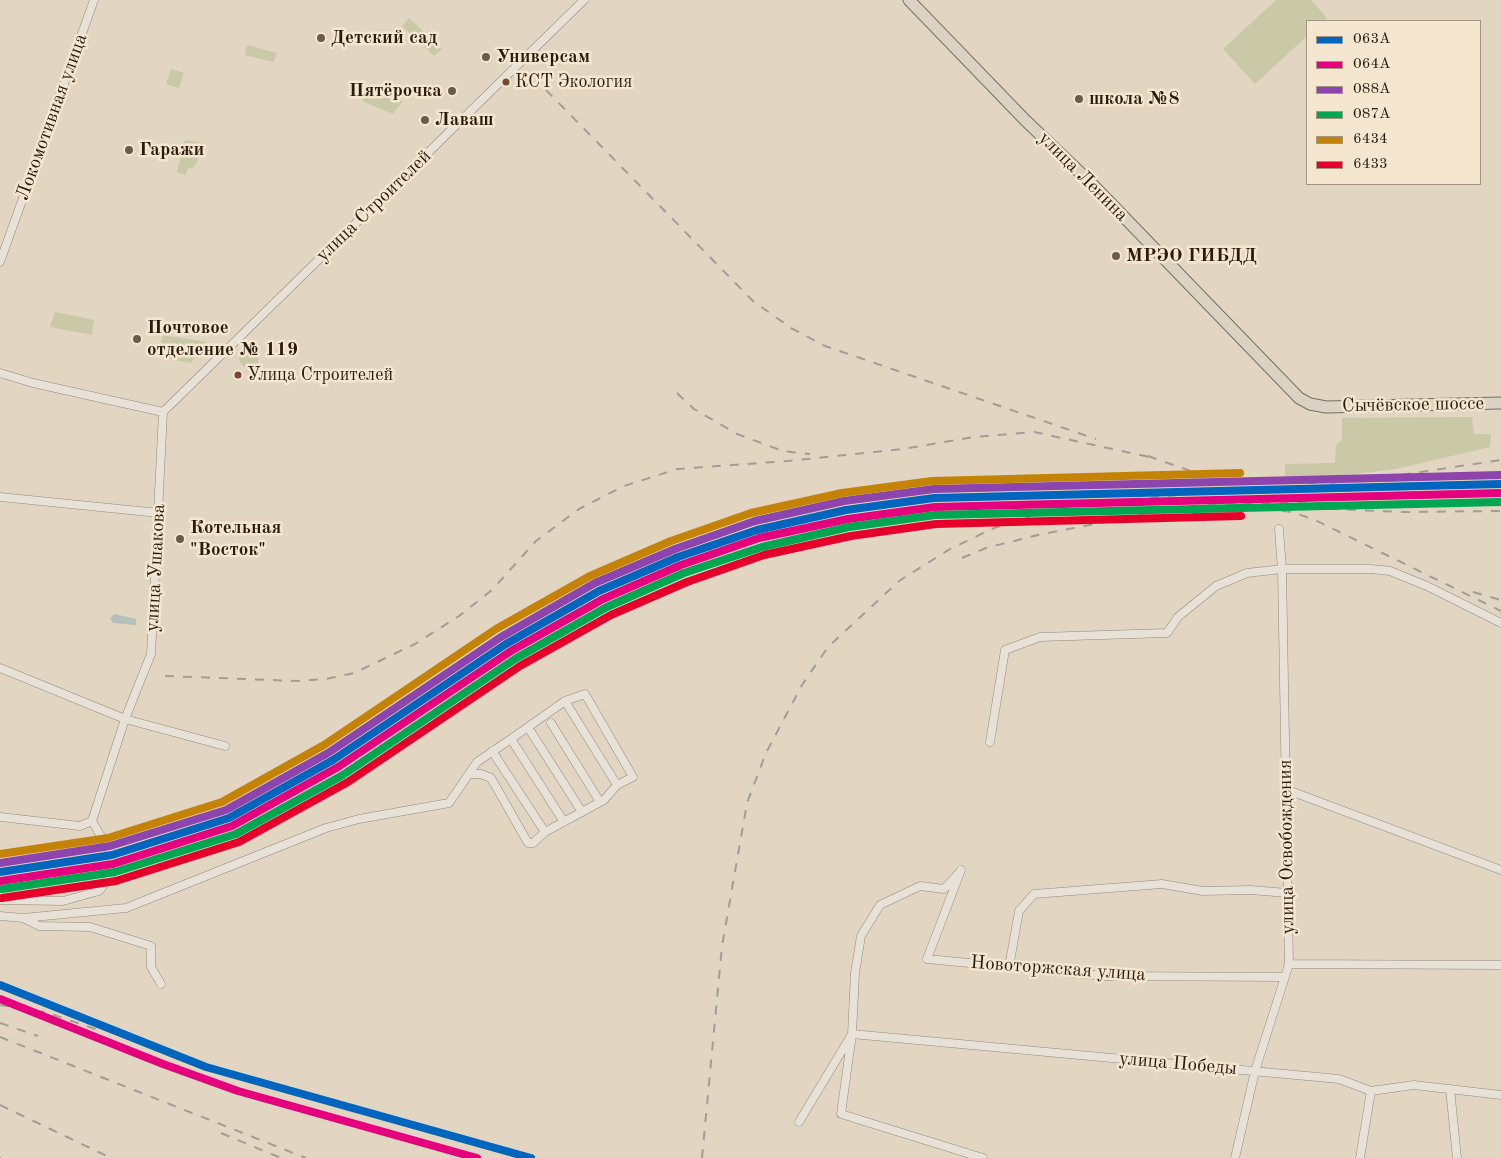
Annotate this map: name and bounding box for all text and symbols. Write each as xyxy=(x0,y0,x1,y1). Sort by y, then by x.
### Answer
legend xyxy=(1306,20,1481,185)
place label: Детский сад xyxy=(331,27,438,49)
street label: Локомотивная улица xyxy=(11,31,93,203)
marker: Детский сад xyxy=(315,32,327,44)
text: 063А xyxy=(1353,32,1391,47)
place label: Универсам xyxy=(496,46,590,68)
marker: Универсам xyxy=(480,51,492,63)
text: 064А xyxy=(1353,57,1391,72)
place label: КСТ Экология xyxy=(515,71,632,93)
marker: КСТ Экология xyxy=(501,77,511,87)
place label: Пятёрочка xyxy=(349,80,442,102)
text: 088А xyxy=(1353,82,1391,97)
marker: Пятёрочка xyxy=(446,85,458,97)
place label: школа №8 xyxy=(1089,88,1179,110)
marker: школа №8 xyxy=(1073,93,1085,105)
text: 087А xyxy=(1353,107,1391,122)
place label: Лаваш xyxy=(435,109,494,131)
marker: Лаваш xyxy=(419,114,431,126)
street label: улица Ленина xyxy=(1033,127,1133,227)
text: 6434 xyxy=(1353,132,1388,147)
place label: Гаражи xyxy=(139,139,204,161)
marker: Гаражи xyxy=(123,144,135,156)
street label: улица Строителей xyxy=(312,145,436,267)
text: 6433 xyxy=(1353,157,1388,172)
place label: МРЭО ГИБДД xyxy=(1126,245,1257,267)
marker: МРЭО ГИБДД xyxy=(1110,250,1122,262)
place label: Почтовое отделение № 119 xyxy=(147,317,298,361)
marker: Почтовое отделение № 119 xyxy=(131,333,143,345)
place label: Улица Строителей xyxy=(247,364,393,386)
marker: Улица Строителей xyxy=(233,370,243,380)
street label: Сычёвское шоссе xyxy=(1342,392,1484,418)
street label: улица Ушакова xyxy=(141,503,171,633)
place label: Котельная "Восток" xyxy=(190,517,281,561)
marker: Котельная "Восток" xyxy=(174,533,186,545)
street label: улица Освобождения xyxy=(1274,759,1300,935)
street label: Новоторжская улица xyxy=(970,951,1146,987)
street label: улица Победы xyxy=(1118,1047,1238,1081)

